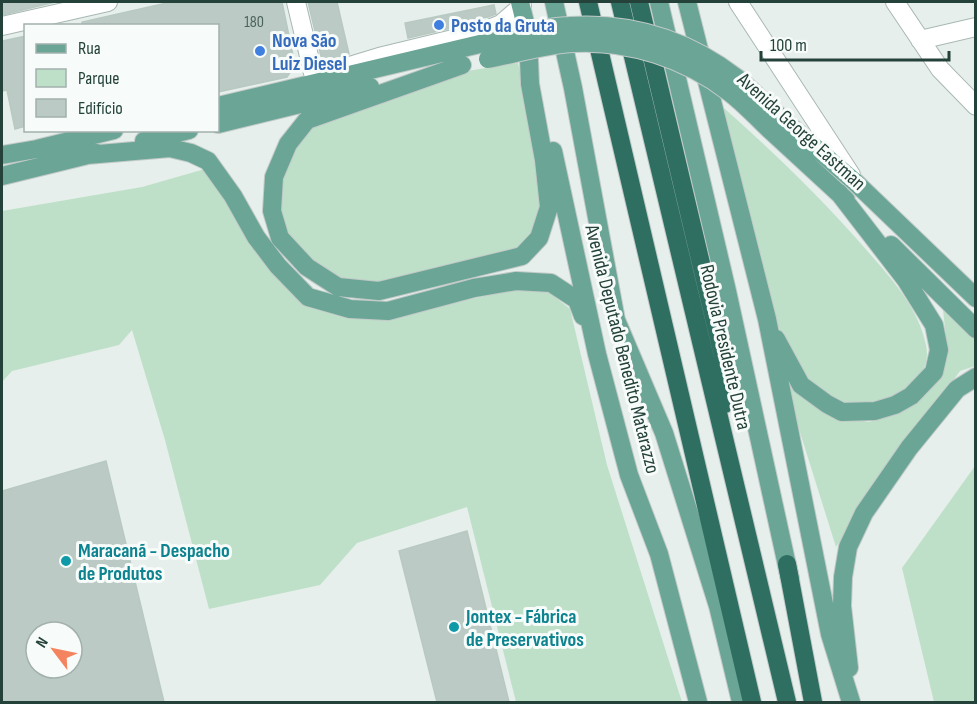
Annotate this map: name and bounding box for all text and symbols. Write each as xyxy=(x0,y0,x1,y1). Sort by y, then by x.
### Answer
house number: 180 xyxy=(244,13,264,32)
place label: Posto da Gruta xyxy=(451,14,555,38)
marker: Posto da Gruta xyxy=(432,18,446,32)
legend xyxy=(24,24,219,132)
scale bar xyxy=(761,24,948,62)
place label: Nova São Luiz Diesel xyxy=(272,29,347,76)
text: 100 m xyxy=(770,35,807,56)
text: Rua xyxy=(78,38,101,59)
marker: Nova São Luiz Diesel xyxy=(253,44,267,58)
street label: Avenida George Eastman xyxy=(732,67,870,196)
text: Parque xyxy=(78,68,119,89)
text: Edifício xyxy=(78,98,123,119)
street label: Avenida Deputado Benedito Matarazzo xyxy=(579,222,665,476)
street label: Rodovia Presidente Dutra xyxy=(694,262,756,432)
place label: Maracanã - Despacho de Produtos xyxy=(78,539,230,586)
marker: Maracanã - Despacho de Produtos xyxy=(59,554,73,568)
place label: Jontex - Fábrica de Preservativos xyxy=(465,605,584,652)
north arrow xyxy=(24,620,84,680)
marker: Jontex - Fábrica de Preservativos xyxy=(447,620,461,634)
text: N xyxy=(32,634,53,652)

